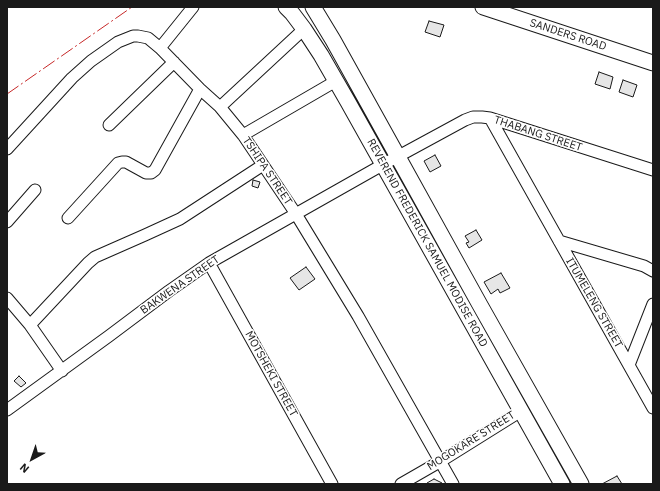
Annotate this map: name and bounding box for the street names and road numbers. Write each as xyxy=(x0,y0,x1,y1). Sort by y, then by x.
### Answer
street label: SANDERS ROAD xyxy=(528,16,608,54)
street label: THABANG STREET xyxy=(492,114,584,154)
street label: TSHIPA STREET xyxy=(239,134,295,208)
street label: REVEREND FREDERICK SAMUEL MODISE ROAD xyxy=(364,137,490,349)
street label: BAKWENA STREET xyxy=(138,253,222,317)
street label: ITUMELENG STREET xyxy=(563,256,625,350)
street label: MOTSHEKI STREET xyxy=(242,329,300,419)
street label: MOGOKARE STREET xyxy=(425,409,517,473)

